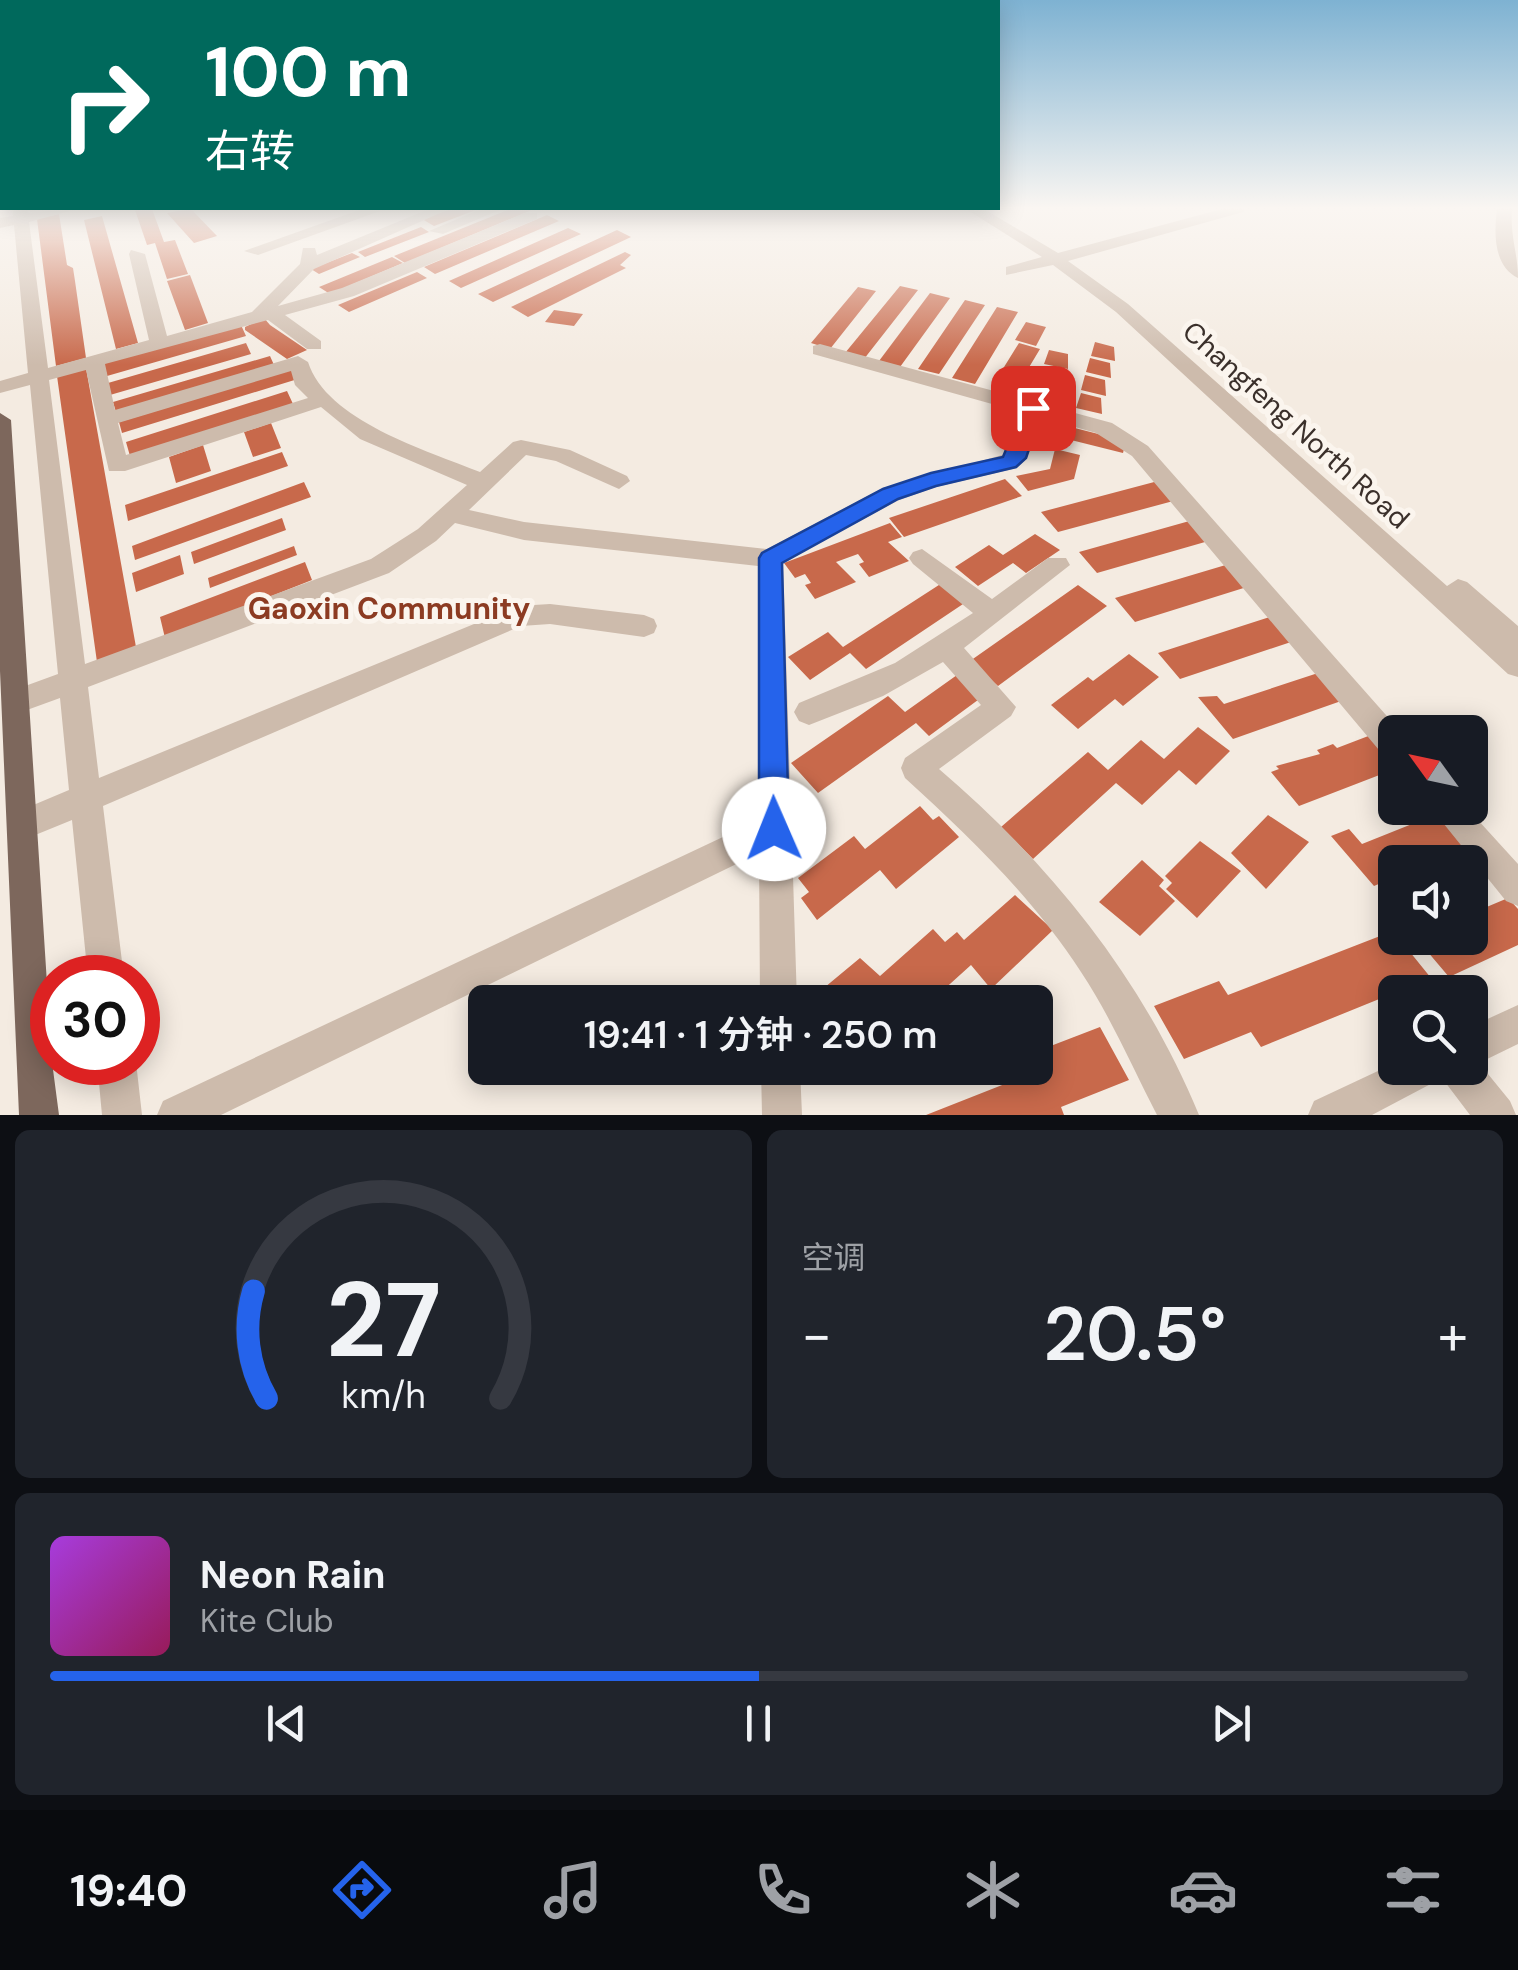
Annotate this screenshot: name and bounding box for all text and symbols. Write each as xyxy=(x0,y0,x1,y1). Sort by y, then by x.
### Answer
text: 100 m xyxy=(205,27,411,118)
icon: right xyxy=(40,40,170,170)
text: 右转 xyxy=(205,122,295,181)
street label: Changfeng North Road xyxy=(1175,313,1417,537)
pin xyxy=(991,366,1076,451)
icon: arrive xyxy=(1006,381,1061,436)
district label: Gaoxin Community xyxy=(248,589,530,628)
north arrow xyxy=(1378,715,1488,825)
map controls xyxy=(1378,715,1488,1085)
position arrow xyxy=(722,777,826,881)
button: sound xyxy=(1378,845,1488,955)
speed limit sign: 30 xyxy=(30,955,160,1085)
button: search xyxy=(1378,975,1488,1085)
text: 19:41 · 1 分钟 · 250 m xyxy=(584,1010,937,1060)
text: 空调 xyxy=(802,1237,866,1279)
text: 27 xyxy=(326,1253,441,1388)
text: 20.5° xyxy=(1043,1286,1226,1383)
text: − xyxy=(802,1299,832,1371)
text: + xyxy=(1438,1299,1468,1371)
text: km/h xyxy=(341,1373,425,1419)
text: Neon Rain xyxy=(200,1550,385,1600)
text: Kite Club xyxy=(200,1600,334,1642)
icon: previous xyxy=(259,1696,314,1751)
icon: pause xyxy=(731,1696,786,1751)
icon: next xyxy=(1204,1696,1259,1751)
icon: directions xyxy=(327,1855,397,1925)
icon: music xyxy=(538,1855,608,1925)
icon: phone xyxy=(748,1855,818,1925)
icon: climate xyxy=(958,1855,1028,1925)
icon: car xyxy=(1168,1855,1238,1925)
icon: filters xyxy=(1378,1855,1448,1925)
text: 19:40 xyxy=(70,1861,187,1920)

